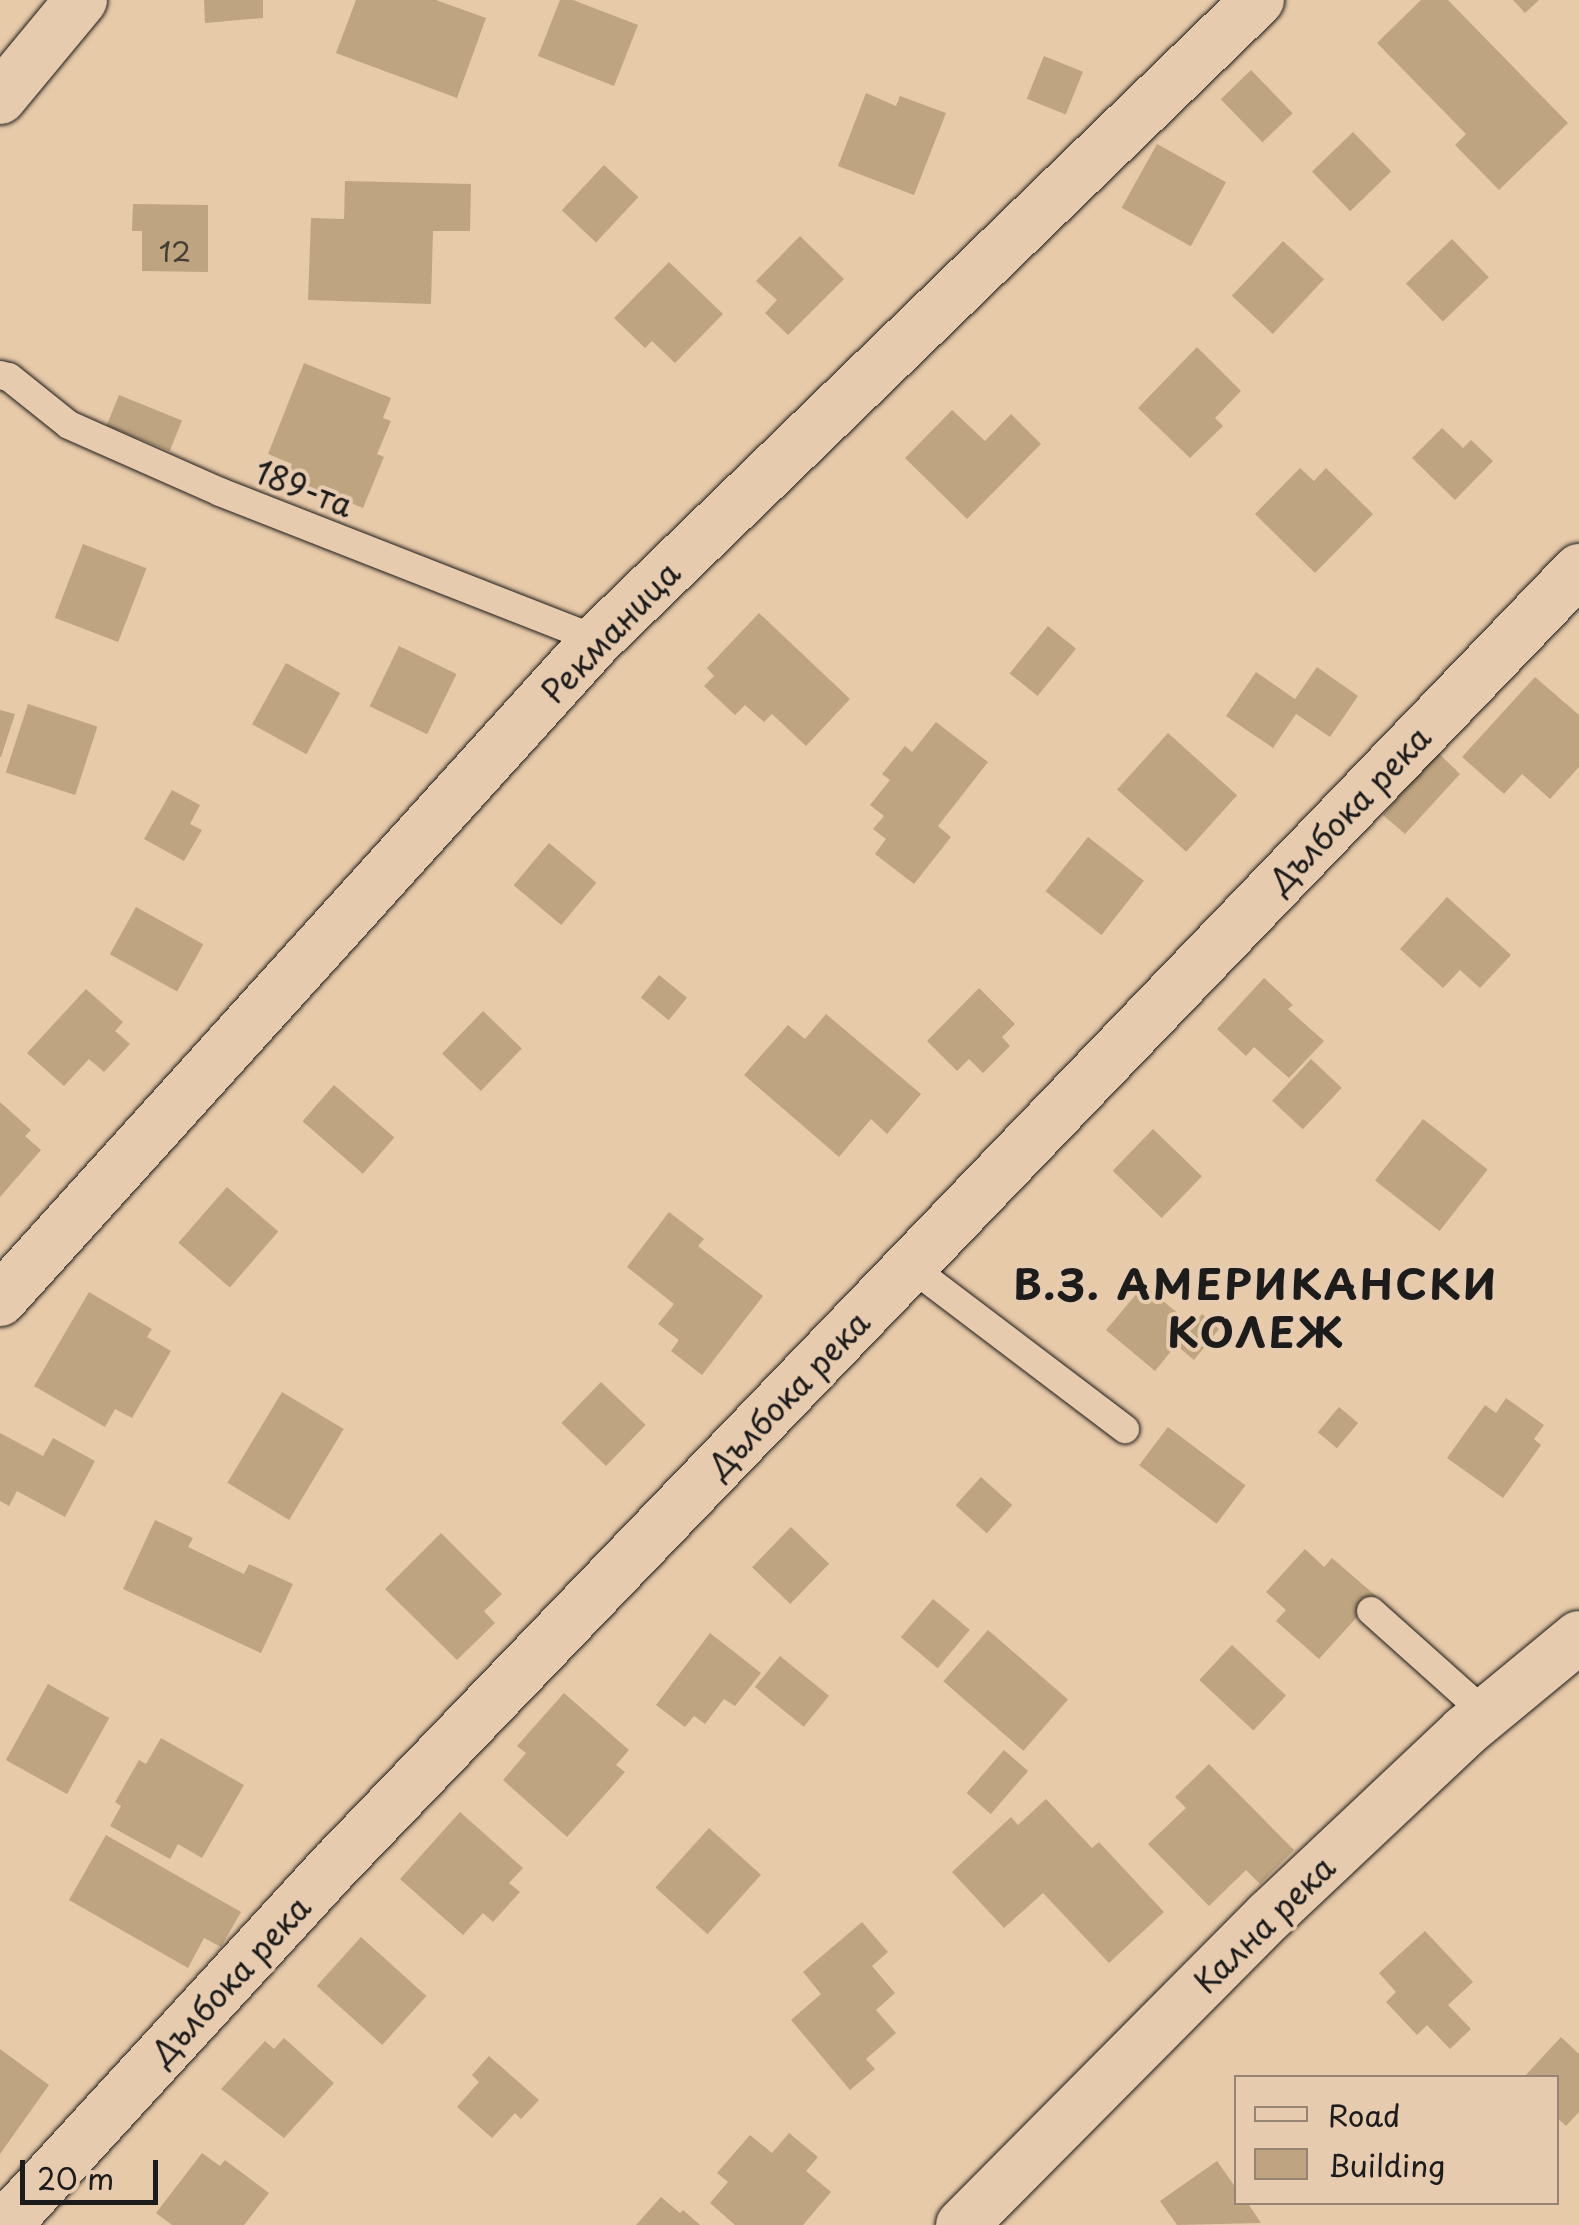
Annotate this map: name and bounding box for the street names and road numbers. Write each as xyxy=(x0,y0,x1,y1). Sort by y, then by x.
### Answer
street label: 189-та xyxy=(249,452,359,524)
street label: Рекманица xyxy=(533,553,687,711)
street label: Дълбока река xyxy=(1259,717,1439,901)
street label: Дълбока река xyxy=(698,1302,878,1486)
street label: Кална река xyxy=(1185,1847,1343,2001)
street label: Дълбока река xyxy=(141,1887,319,2073)

